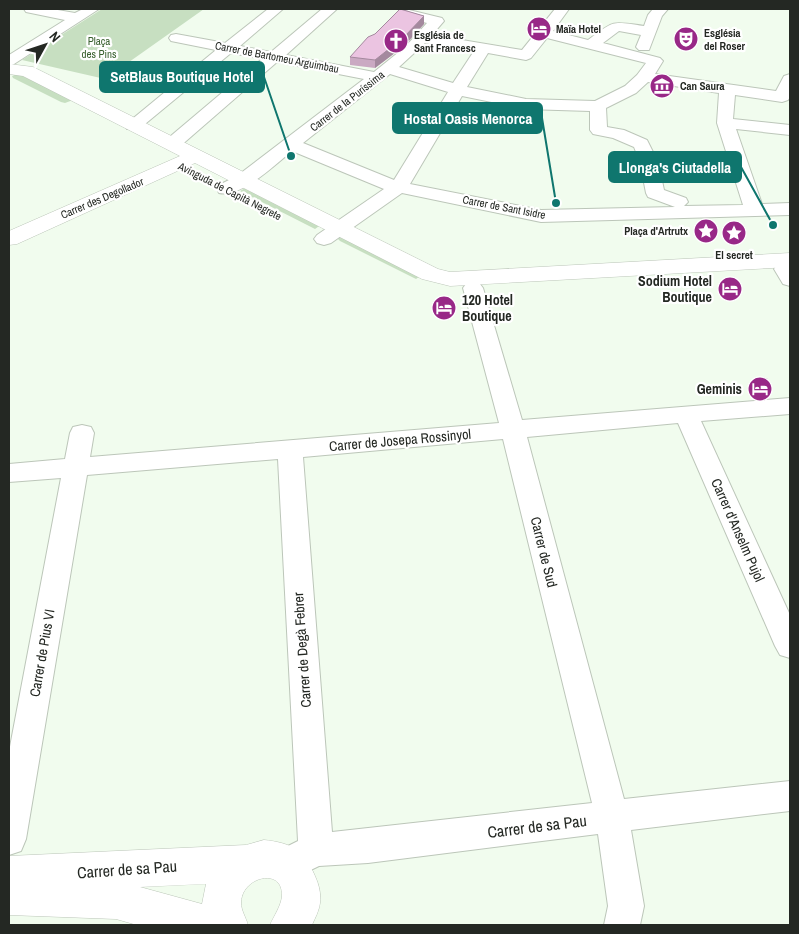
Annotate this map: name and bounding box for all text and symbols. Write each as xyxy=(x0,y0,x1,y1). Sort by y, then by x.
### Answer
hotel icon: Maïa Hotel xyxy=(526,16,552,42)
north arrow xyxy=(20,20,70,70)
place label: Maïa Hotel xyxy=(556,22,601,36)
theatre icon: Església del Roser xyxy=(673,26,699,52)
place label: Església del Roser xyxy=(704,26,746,53)
text: N xyxy=(45,28,65,46)
church icon: Església de Sant Francesc xyxy=(383,28,409,54)
place label: Església de Sant Francesc xyxy=(414,28,476,55)
park label: Plaça des Pins xyxy=(81,34,117,61)
street label: Carrer de Bartomeu Arguimbau xyxy=(214,38,340,76)
callout: SetBlaus Boutique Hotel xyxy=(100,62,264,92)
text: SetBlaus Boutique Hotel xyxy=(110,66,254,87)
street label: Carrer de la Puríssima xyxy=(307,68,387,134)
museum icon: Can Saura xyxy=(649,73,675,99)
place label: Can Saura xyxy=(680,79,725,93)
callout: Hostal Oasis Menorca xyxy=(393,103,542,133)
text: Hostal Oasis Menorca xyxy=(404,108,532,129)
callout: Llonga's Ciutadella xyxy=(609,152,741,182)
text: Llonga's Ciutadella xyxy=(619,157,731,178)
street label: Avinguda de Capità Negrete xyxy=(175,158,284,223)
street label: Carrer des Degollador xyxy=(58,174,146,222)
street label: Carrer de Sant Isidre xyxy=(461,192,547,222)
place icon: Plaça d'Artrutx xyxy=(693,218,719,244)
place icon: El secret xyxy=(721,220,747,246)
place label: Plaça d'Artrutx xyxy=(624,224,688,238)
place label: El secret xyxy=(715,248,753,262)
place label: Sodium Hotel Boutique xyxy=(638,272,712,306)
hotel icon: Sodium Hotel Boutique xyxy=(717,276,743,302)
place label: 120 Hotel Boutique xyxy=(462,291,513,325)
hotel icon: 120 Hotel Boutique xyxy=(431,295,457,321)
hotel icon: Geminis xyxy=(747,376,773,402)
place label: Geminis xyxy=(697,380,742,398)
street label: Carrer de Josepa Rossinyol xyxy=(328,425,472,455)
street label: Carrer d'Anselm Pujol xyxy=(707,476,769,584)
street label: Carrer de Sud xyxy=(527,515,561,589)
street label: Carrer de Degà Febrer xyxy=(289,592,315,708)
street label: Carrer de Pius VI xyxy=(25,608,59,698)
street label: Carrer de sa Pau xyxy=(486,809,588,843)
street label: Carrer de sa Pau xyxy=(76,855,178,883)

